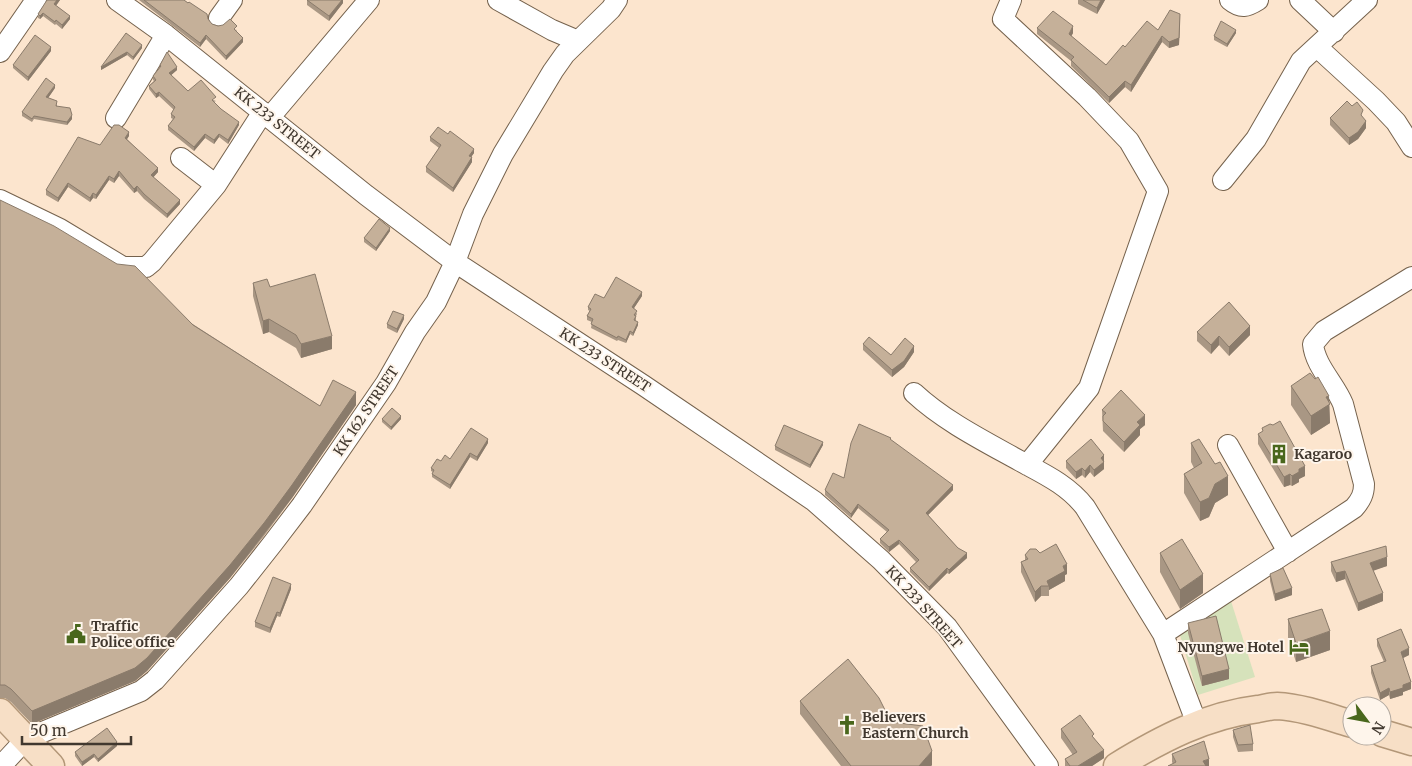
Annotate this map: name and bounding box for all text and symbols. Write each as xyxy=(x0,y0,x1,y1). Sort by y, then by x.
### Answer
street label: KK 233 STREET xyxy=(230,83,324,163)
street label: KK 233 STREET xyxy=(556,324,654,396)
street label: KK 162 STREET xyxy=(329,363,403,459)
building icon: Kagaroo xyxy=(1268,443,1290,465)
place label: Kagaroo xyxy=(1294,445,1352,463)
street label: KK 233 STREET xyxy=(882,562,966,652)
place label: Traffic Police office xyxy=(91,617,175,651)
public building icon: Traffic Police office xyxy=(65,623,87,645)
hotel icon: Nyungwe Hotel xyxy=(1288,636,1310,658)
place label: Nyungwe Hotel xyxy=(1177,638,1284,656)
north arrow xyxy=(1342,696,1392,746)
place label: Believers Eastern Church xyxy=(862,708,969,742)
scale bar xyxy=(22,714,131,746)
church icon: Believers Eastern Church xyxy=(836,714,858,736)
text: N xyxy=(1367,718,1389,737)
text: 50 m xyxy=(30,721,67,740)

